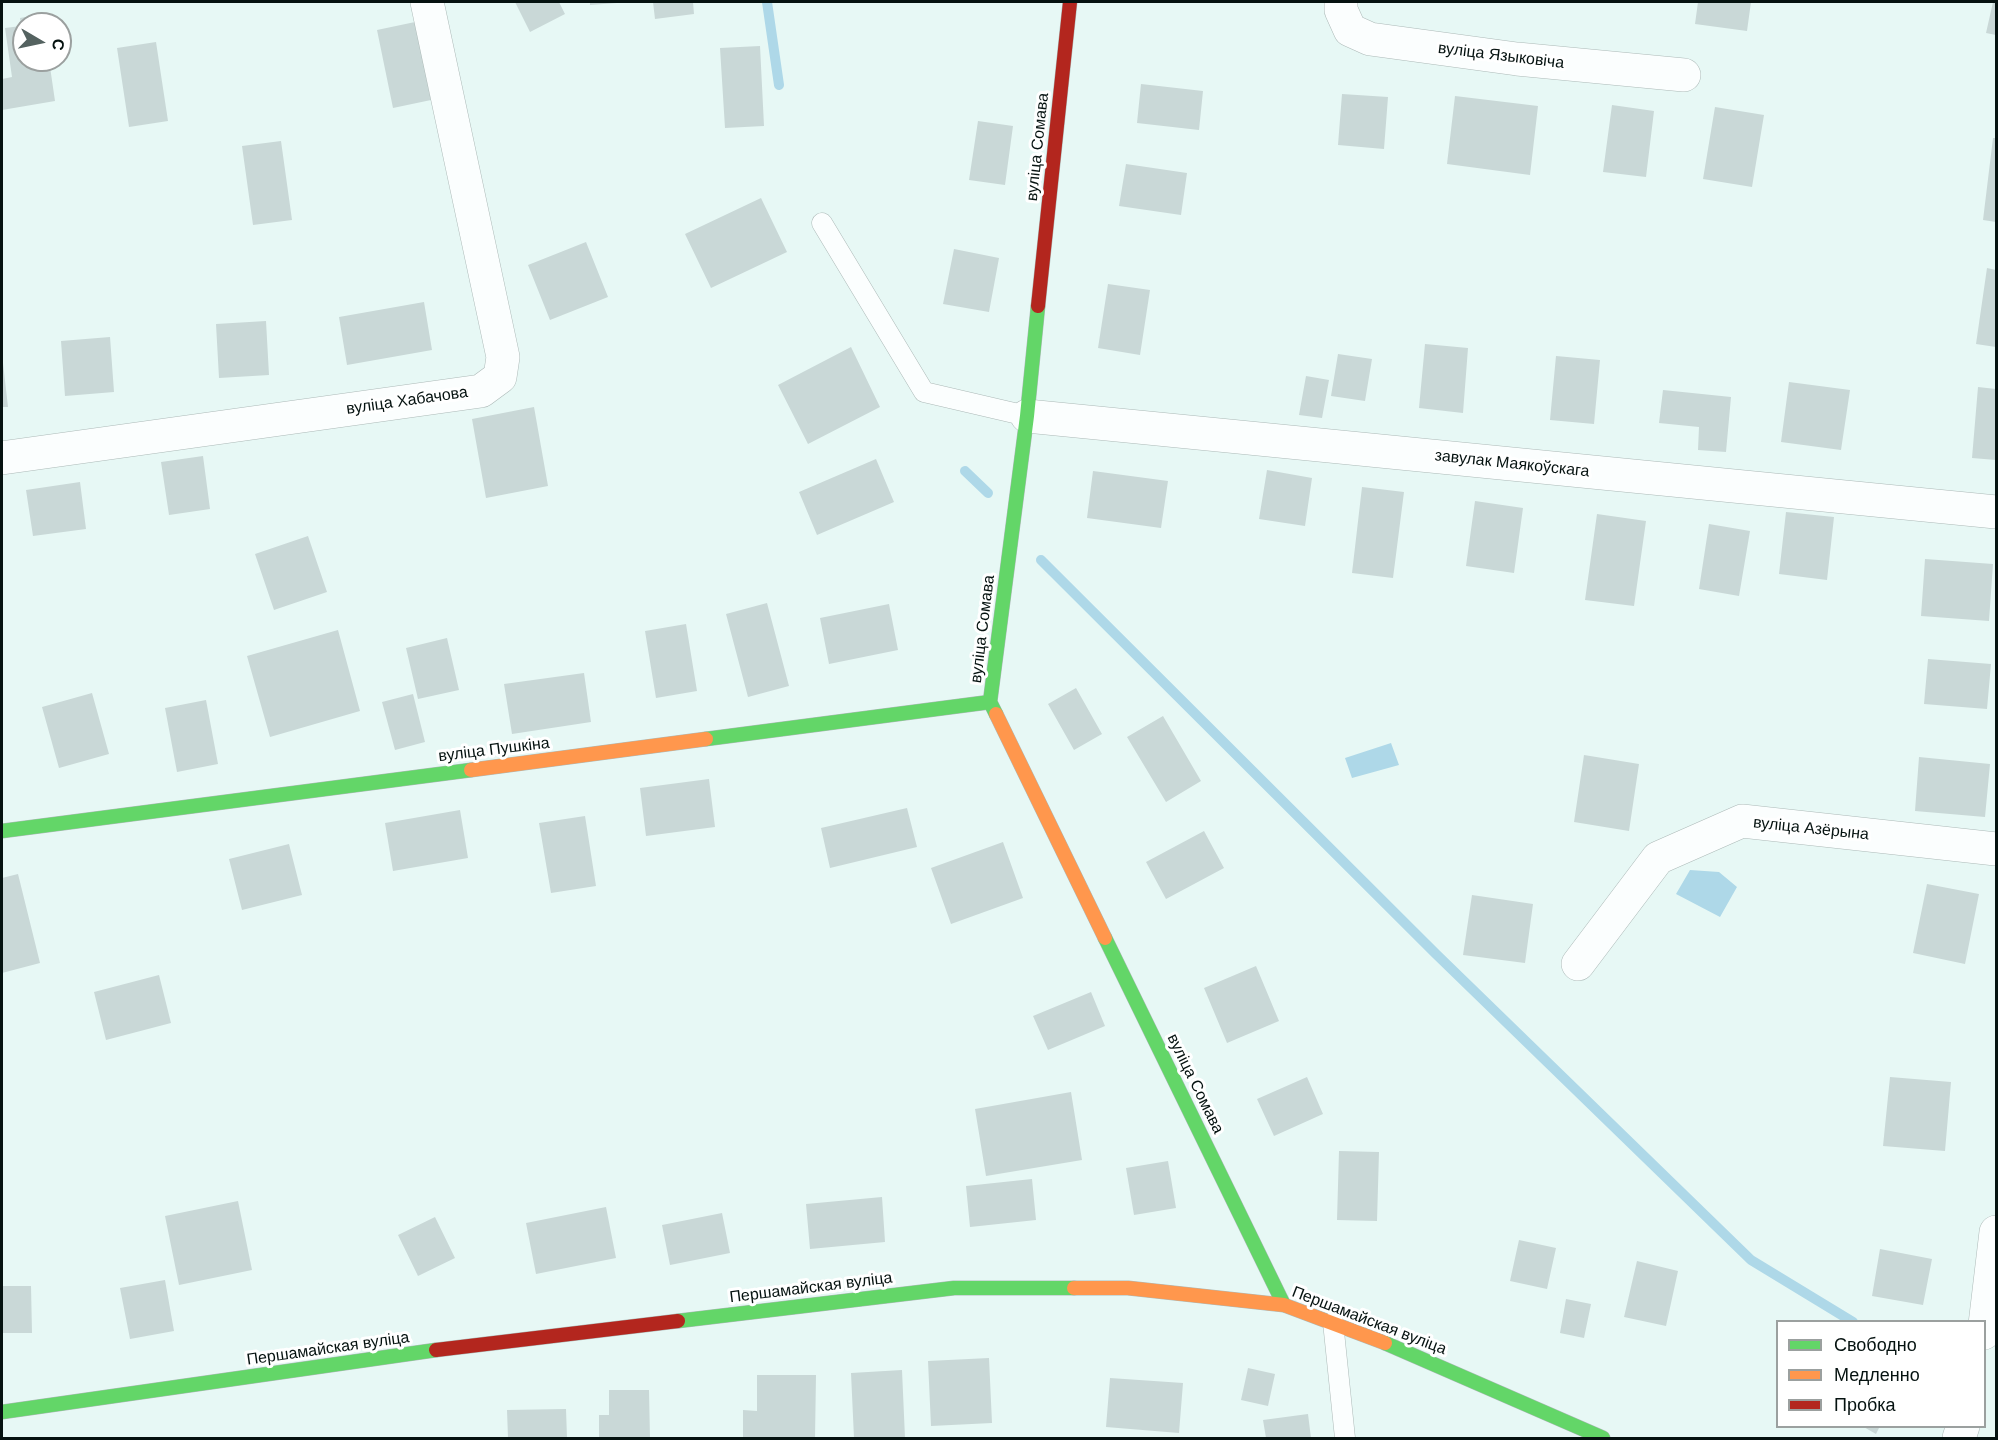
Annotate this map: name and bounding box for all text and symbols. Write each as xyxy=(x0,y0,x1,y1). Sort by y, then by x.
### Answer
north arrow xyxy=(12,12,72,72)
text: С xyxy=(49,38,68,52)
street label: вуліца Языковіча xyxy=(1437,39,1565,73)
street label: вуліца Сомава xyxy=(1023,92,1053,202)
street label: вуліца Хабачова xyxy=(345,383,469,419)
street label: завулак Маякоўскага xyxy=(1434,446,1590,482)
street label: вуліца Сомава xyxy=(967,574,999,684)
street label: вуліца Пушкіна xyxy=(437,734,551,766)
street label: вуліца Азёрына xyxy=(1752,813,1870,845)
street label: вуліца Сомава xyxy=(1163,1031,1227,1137)
street label: Першамайская вуліца xyxy=(728,1268,894,1308)
street label: Першамайская вуліца xyxy=(1289,1283,1449,1359)
legend xyxy=(1776,1320,1986,1428)
street label: Першамайская вуліца xyxy=(245,1328,411,1370)
text: Свободно xyxy=(1834,1335,1917,1355)
text: Медленно xyxy=(1834,1365,1920,1385)
text: Пробка xyxy=(1834,1395,1896,1415)

